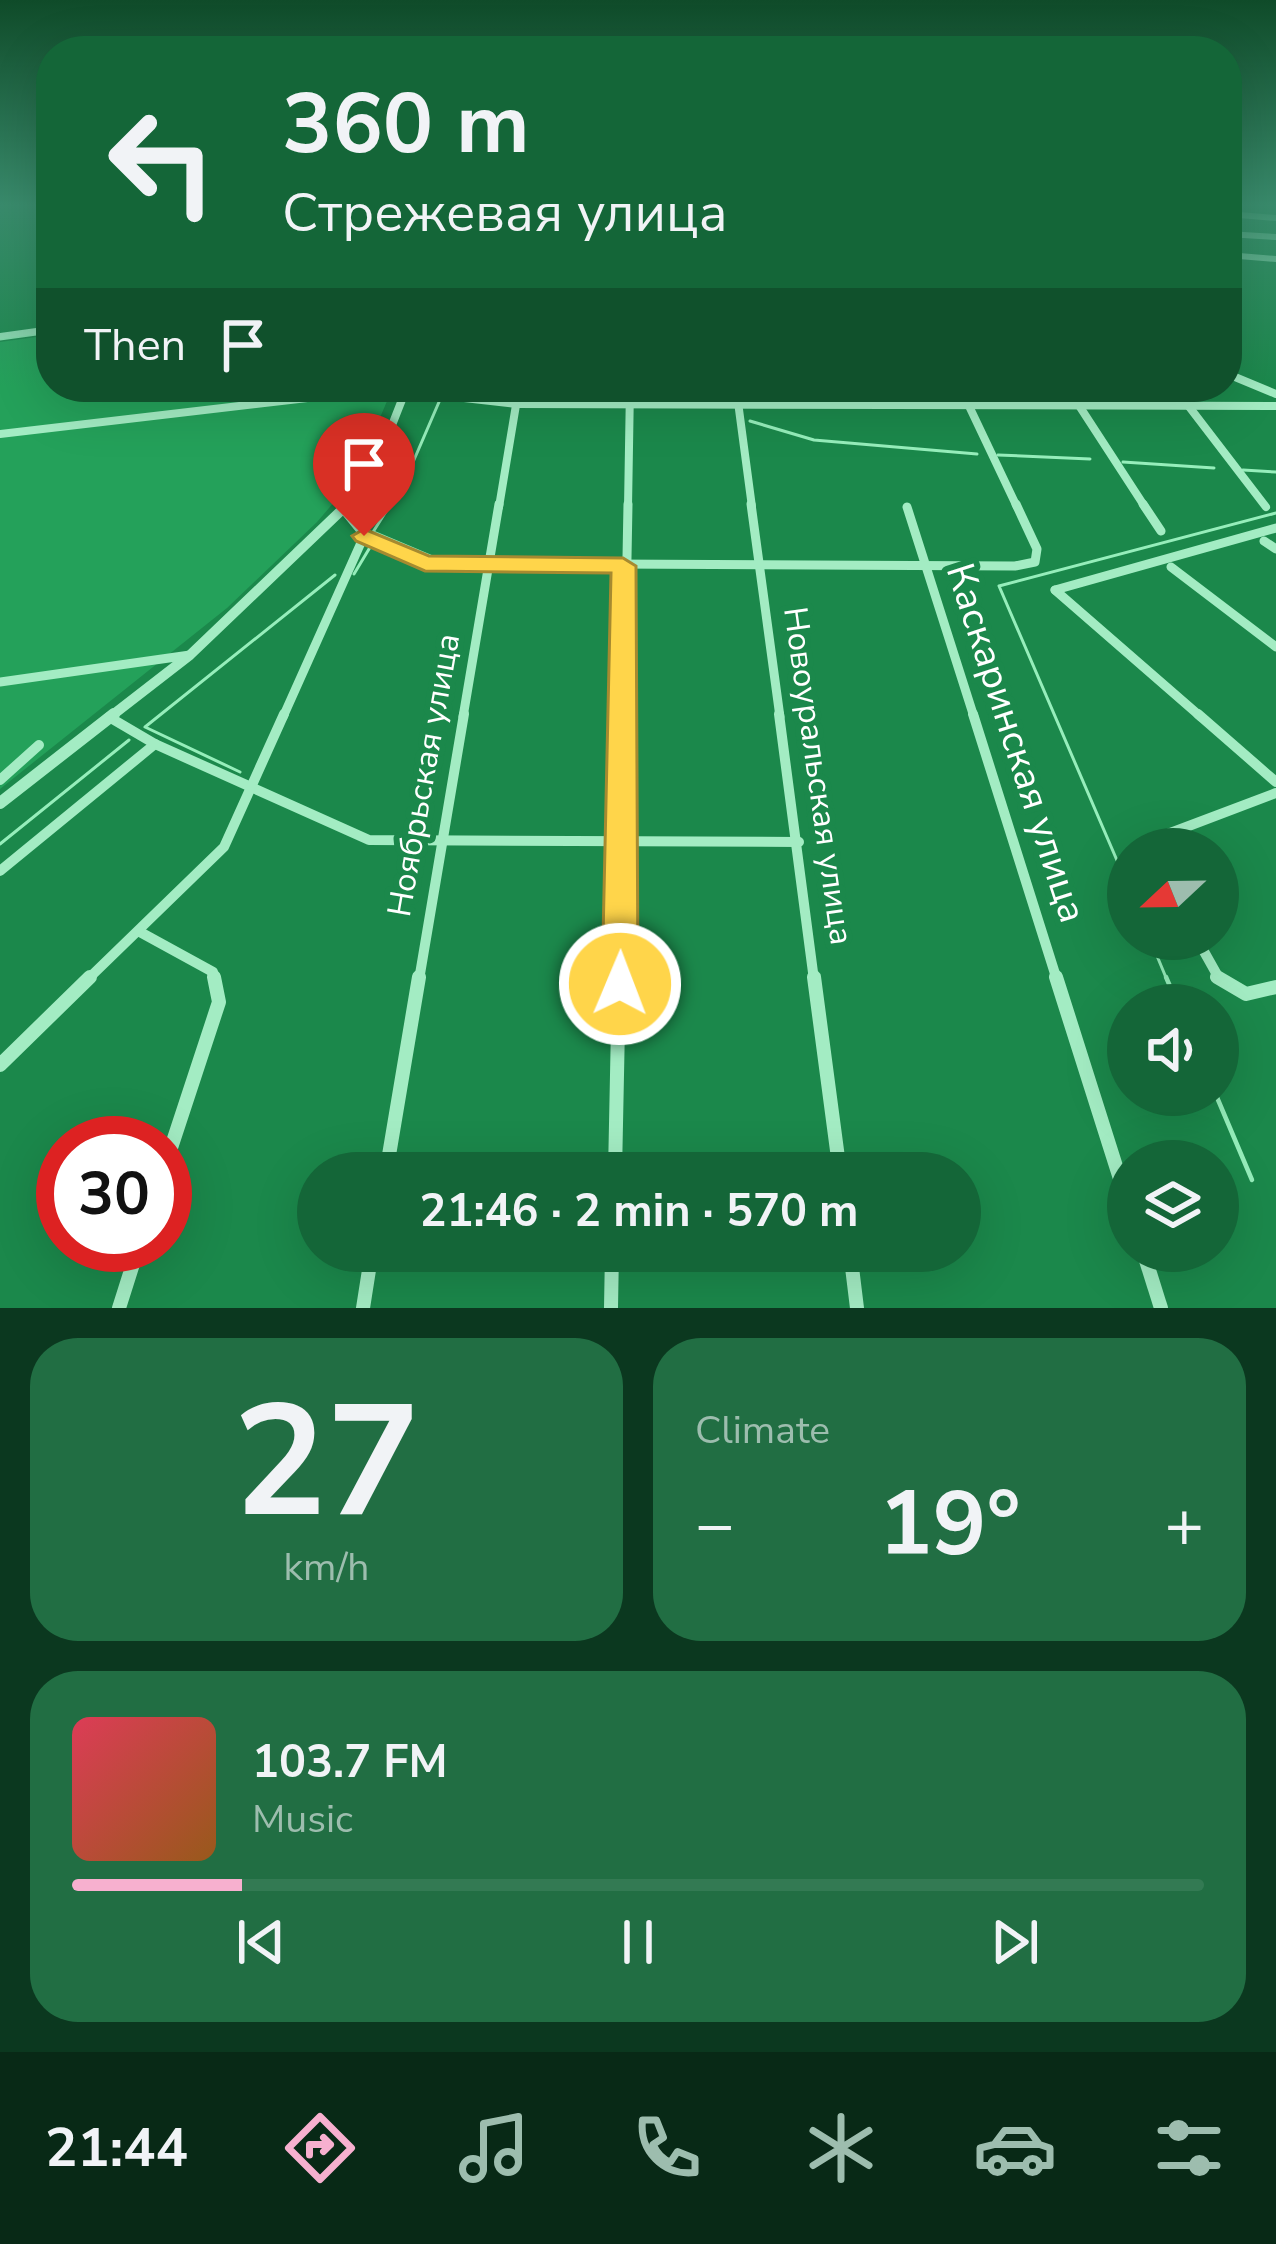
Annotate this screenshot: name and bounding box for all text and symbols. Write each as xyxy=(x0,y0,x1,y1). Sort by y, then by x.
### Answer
text: 360 m xyxy=(282,67,530,182)
icon: left xyxy=(84,84,240,240)
text: Стрежевая улица xyxy=(282,176,728,250)
icon: arrive xyxy=(210,312,276,378)
text: Then xyxy=(84,315,186,376)
pin xyxy=(313,413,415,536)
icon: arrive xyxy=(331,431,397,497)
street label: Каскаринская улица xyxy=(933,557,1099,929)
street label: Новоуральская улица xyxy=(772,604,864,948)
street label: Ноябрьская улица xyxy=(377,630,471,920)
north arrow xyxy=(1107,828,1239,960)
map controls xyxy=(1107,828,1239,1272)
position arrow xyxy=(557,921,683,1047)
button: sound xyxy=(1107,984,1239,1116)
speed limit sign: 30 xyxy=(36,1116,192,1272)
button: layers xyxy=(1107,1140,1239,1272)
text: 21:46 · 2 min · 570 m xyxy=(419,1181,859,1242)
text: 27 xyxy=(233,1356,420,1569)
text: Climate xyxy=(695,1404,830,1457)
text: 19° xyxy=(878,1463,1021,1586)
text: − xyxy=(695,1480,735,1570)
text: + xyxy=(1164,1480,1204,1570)
text: km/h xyxy=(284,1541,369,1594)
text: 103.7 FM xyxy=(252,1732,448,1793)
text: Music xyxy=(252,1793,353,1846)
icon: previous xyxy=(228,1909,294,1975)
icon: pause xyxy=(605,1909,671,1975)
icon: next xyxy=(982,1909,1048,1975)
icon: directions xyxy=(278,2106,362,2190)
icon: music xyxy=(452,2106,536,2190)
icon: phone xyxy=(625,2106,709,2190)
icon: climate xyxy=(799,2106,883,2190)
icon: car xyxy=(973,2106,1057,2190)
icon: filters xyxy=(1147,2106,1231,2190)
text: 21:44 xyxy=(45,2111,188,2185)

